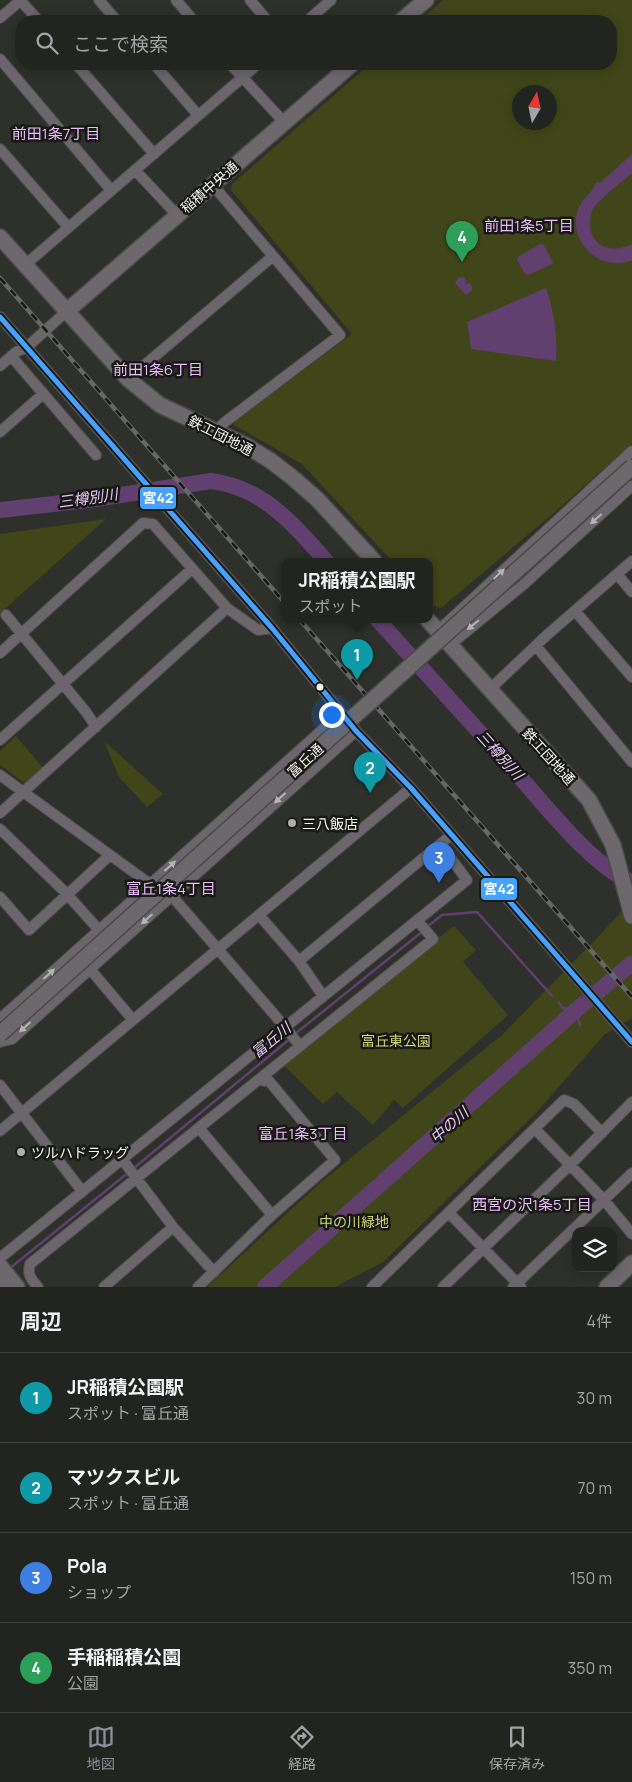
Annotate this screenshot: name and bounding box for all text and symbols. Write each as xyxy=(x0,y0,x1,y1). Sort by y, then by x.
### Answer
search box xyxy=(15,15,617,70)
icon: search xyxy=(33,29,61,57)
text: ここで検索 xyxy=(73,31,168,57)
north arrow xyxy=(512,85,557,130)
district label: 前田1条7丁目 xyxy=(12,123,100,144)
street label: 稲積中央通 xyxy=(176,157,242,217)
district label: 前田1条5丁目 xyxy=(484,215,574,236)
pin: 4 xyxy=(446,221,478,262)
district label: 前田1条6丁目 xyxy=(113,359,203,380)
street label: 鉄工団地通 xyxy=(186,411,256,459)
water label: 三樽別川 xyxy=(57,483,121,513)
line badge: 宮42 xyxy=(139,486,177,510)
text: 宮42 xyxy=(143,488,173,507)
one-way arrow xyxy=(590,513,602,525)
popup xyxy=(281,558,433,623)
text: JR稲積公園駅 xyxy=(298,567,416,593)
one-way arrow xyxy=(493,568,505,580)
text: スポット xyxy=(298,595,362,617)
one-way arrow xyxy=(467,620,480,631)
pin: 1 xyxy=(341,639,373,680)
unlabelled marker xyxy=(315,682,325,692)
your location xyxy=(319,702,345,728)
street label: 鉄工団地通 xyxy=(519,724,579,788)
water label: 三樽別川 xyxy=(472,726,529,786)
street label: 富丘通 xyxy=(283,739,327,781)
pin: 2 xyxy=(354,752,386,793)
one-way arrow xyxy=(274,793,287,804)
place label: 三八飯店 xyxy=(302,814,358,833)
marker: 三八飯店 xyxy=(286,817,298,829)
pin: 3 xyxy=(423,842,455,883)
one-way arrow xyxy=(164,860,176,872)
line badge: 宮42 xyxy=(480,877,518,901)
district label: 富丘1条4丁目 xyxy=(126,878,216,899)
text: 宮42 xyxy=(484,879,514,898)
one-way arrow xyxy=(141,913,153,925)
one-way arrow xyxy=(43,969,56,980)
water label: 富丘川 xyxy=(247,1016,297,1062)
one-way arrow xyxy=(20,1021,32,1033)
park label: 富丘東公園 xyxy=(361,1031,431,1050)
water label: 中の川 xyxy=(425,1101,474,1148)
district label: 富丘1条3丁目 xyxy=(258,1123,348,1144)
place label: ツルハドラッグ xyxy=(31,1143,129,1162)
marker: ツルハドラッグ xyxy=(15,1146,27,1158)
district label: 西宮の沢1条5丁目 xyxy=(472,1194,592,1215)
park label: 中の川緑地 xyxy=(319,1212,389,1231)
map controls xyxy=(572,1227,617,1272)
button: layers xyxy=(572,1227,617,1272)
text: 周辺 xyxy=(20,1307,62,1335)
text: 4件 xyxy=(587,1310,612,1332)
text: JR稲積公園駅 xyxy=(67,1374,184,1400)
text: 1 xyxy=(32,1387,40,1409)
text: 30 m xyxy=(577,1387,612,1409)
text: スポット · 富丘通 xyxy=(67,1402,189,1424)
text: マツクスビル xyxy=(67,1464,180,1490)
text: 2 xyxy=(31,1477,41,1499)
text: 70 m xyxy=(577,1477,612,1499)
text: スポット · 富丘通 xyxy=(67,1492,189,1514)
text: Pola xyxy=(67,1553,107,1579)
text: 3 xyxy=(31,1567,41,1589)
text: 150 m xyxy=(570,1567,612,1589)
text: ショップ xyxy=(67,1581,131,1603)
text: 手稲稲積公園 xyxy=(67,1644,181,1670)
text: 4 xyxy=(31,1657,41,1679)
text: 350 m xyxy=(567,1657,612,1679)
text: 公園 xyxy=(67,1672,99,1694)
tab: 地図 xyxy=(87,1723,115,1773)
tab: 経路 xyxy=(288,1723,316,1773)
tab: 保存済み xyxy=(489,1723,545,1773)

